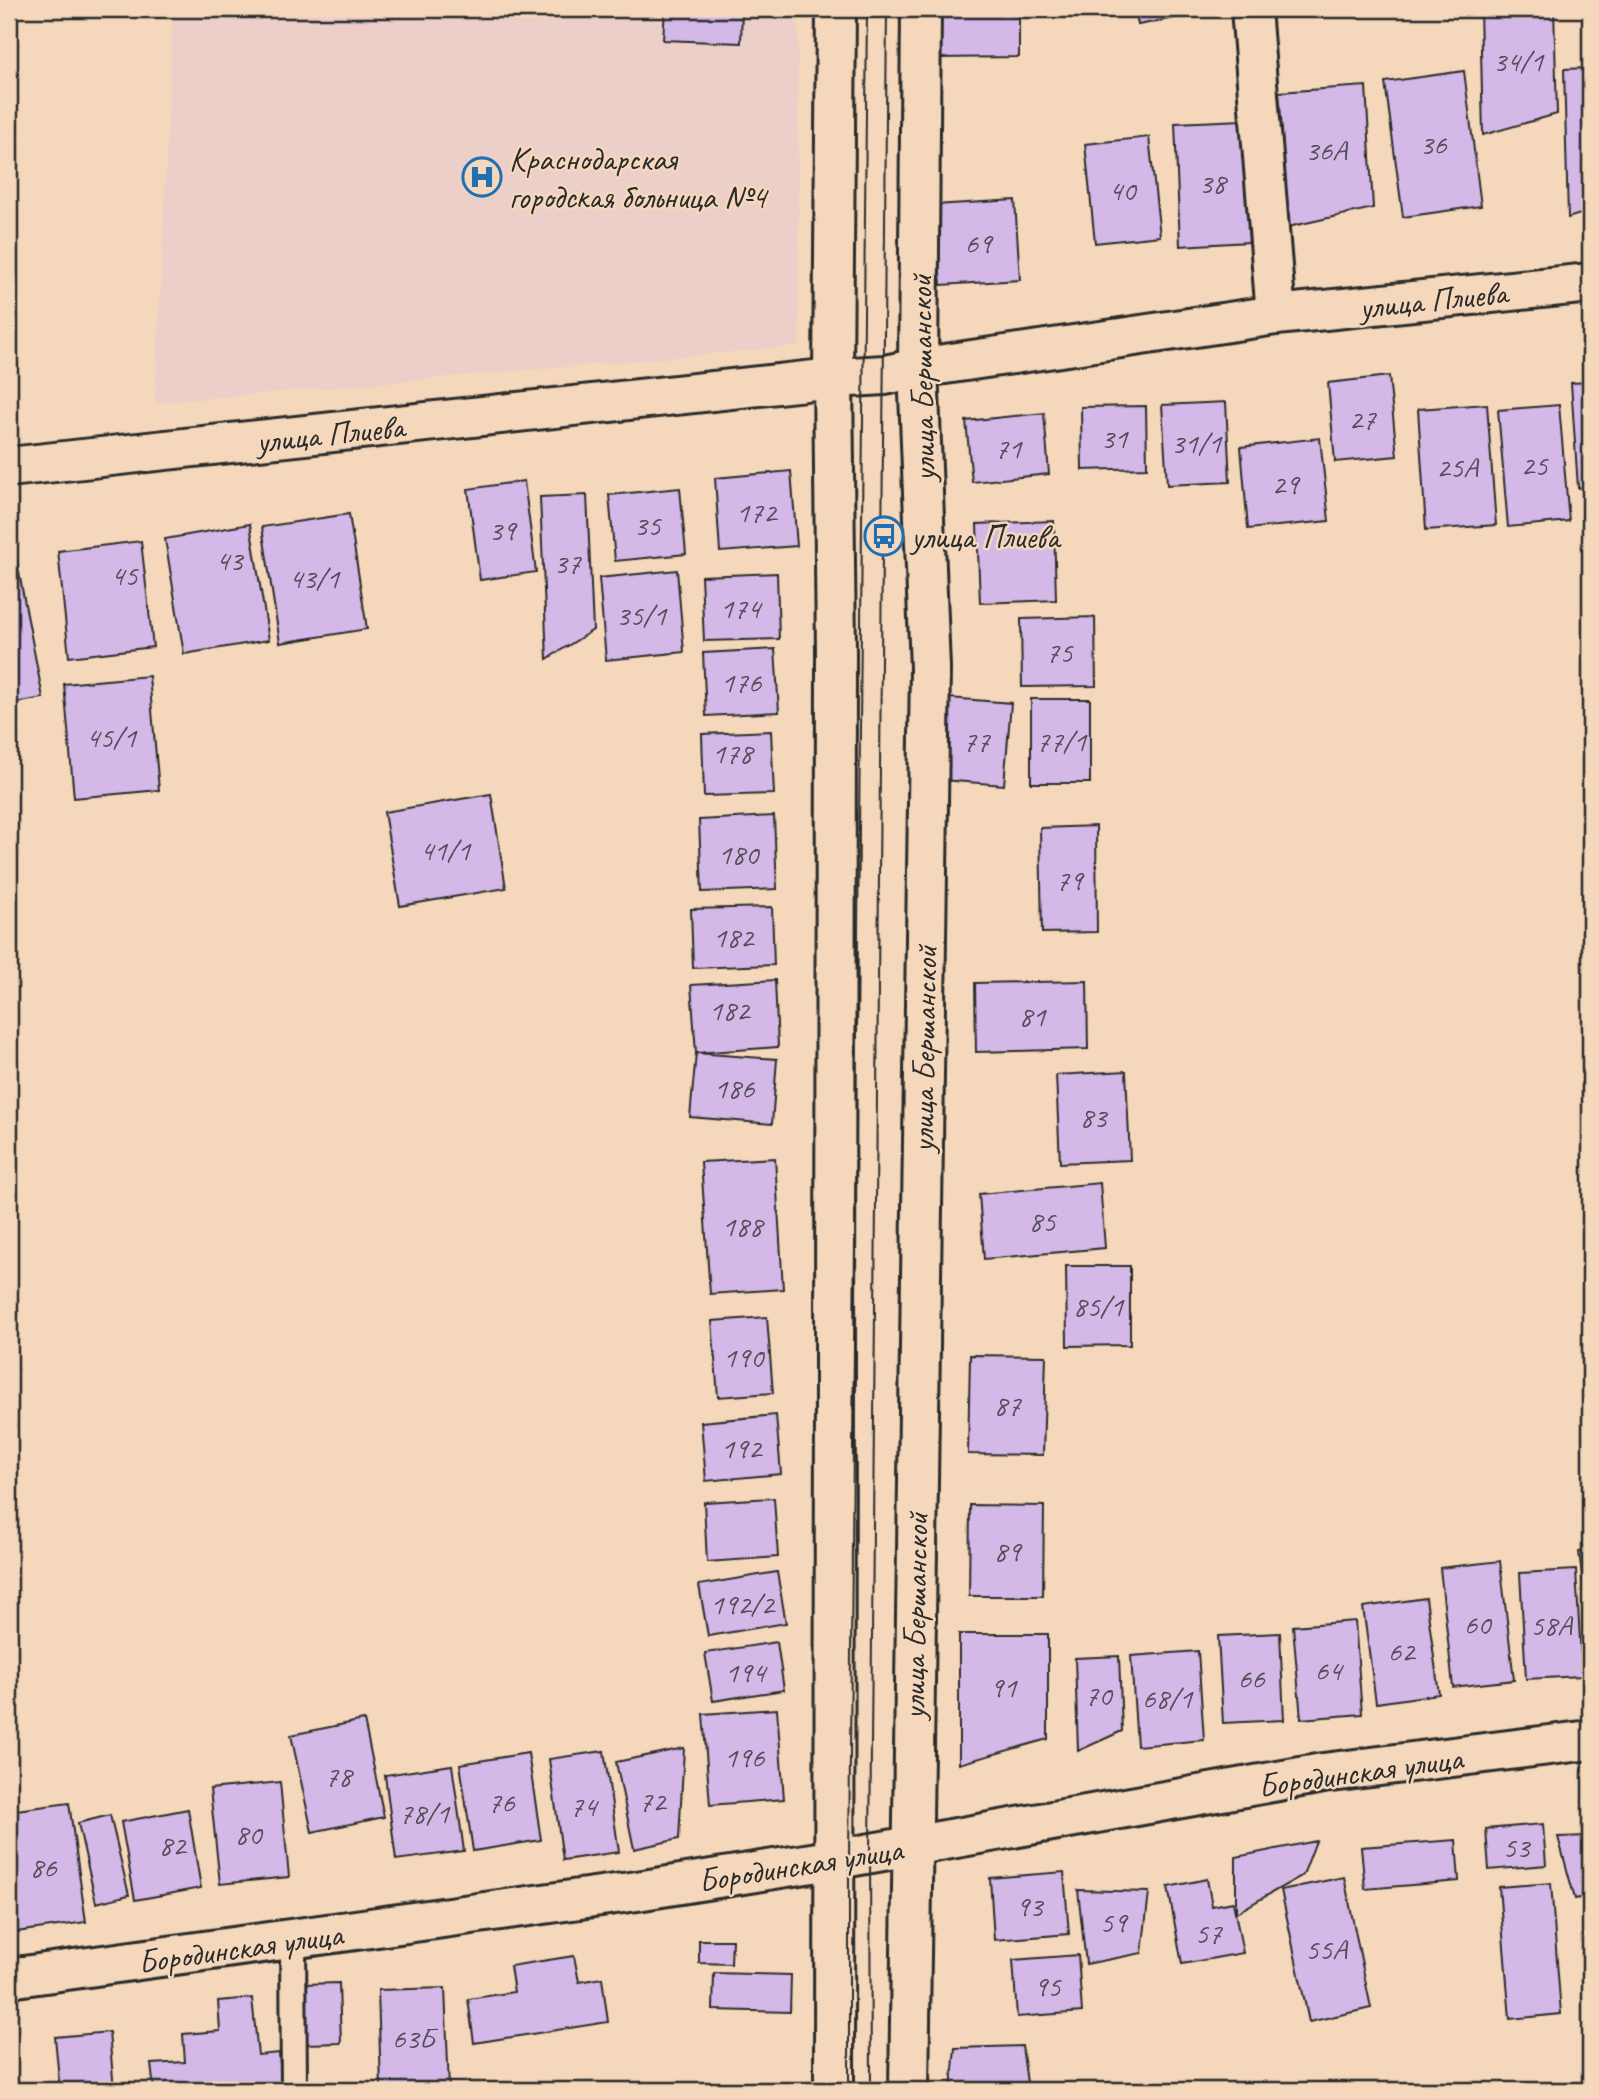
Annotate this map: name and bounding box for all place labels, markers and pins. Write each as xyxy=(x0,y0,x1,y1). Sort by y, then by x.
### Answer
place label: Краснодарская городская больница №4 xyxy=(509,138,769,218)
hospital icon: Краснодарская городская больница №4 xyxy=(461,156,503,198)
bus stop icon: улица Плиева xyxy=(863,515,905,557)
place label: улица Плиева xyxy=(909,516,1062,558)

